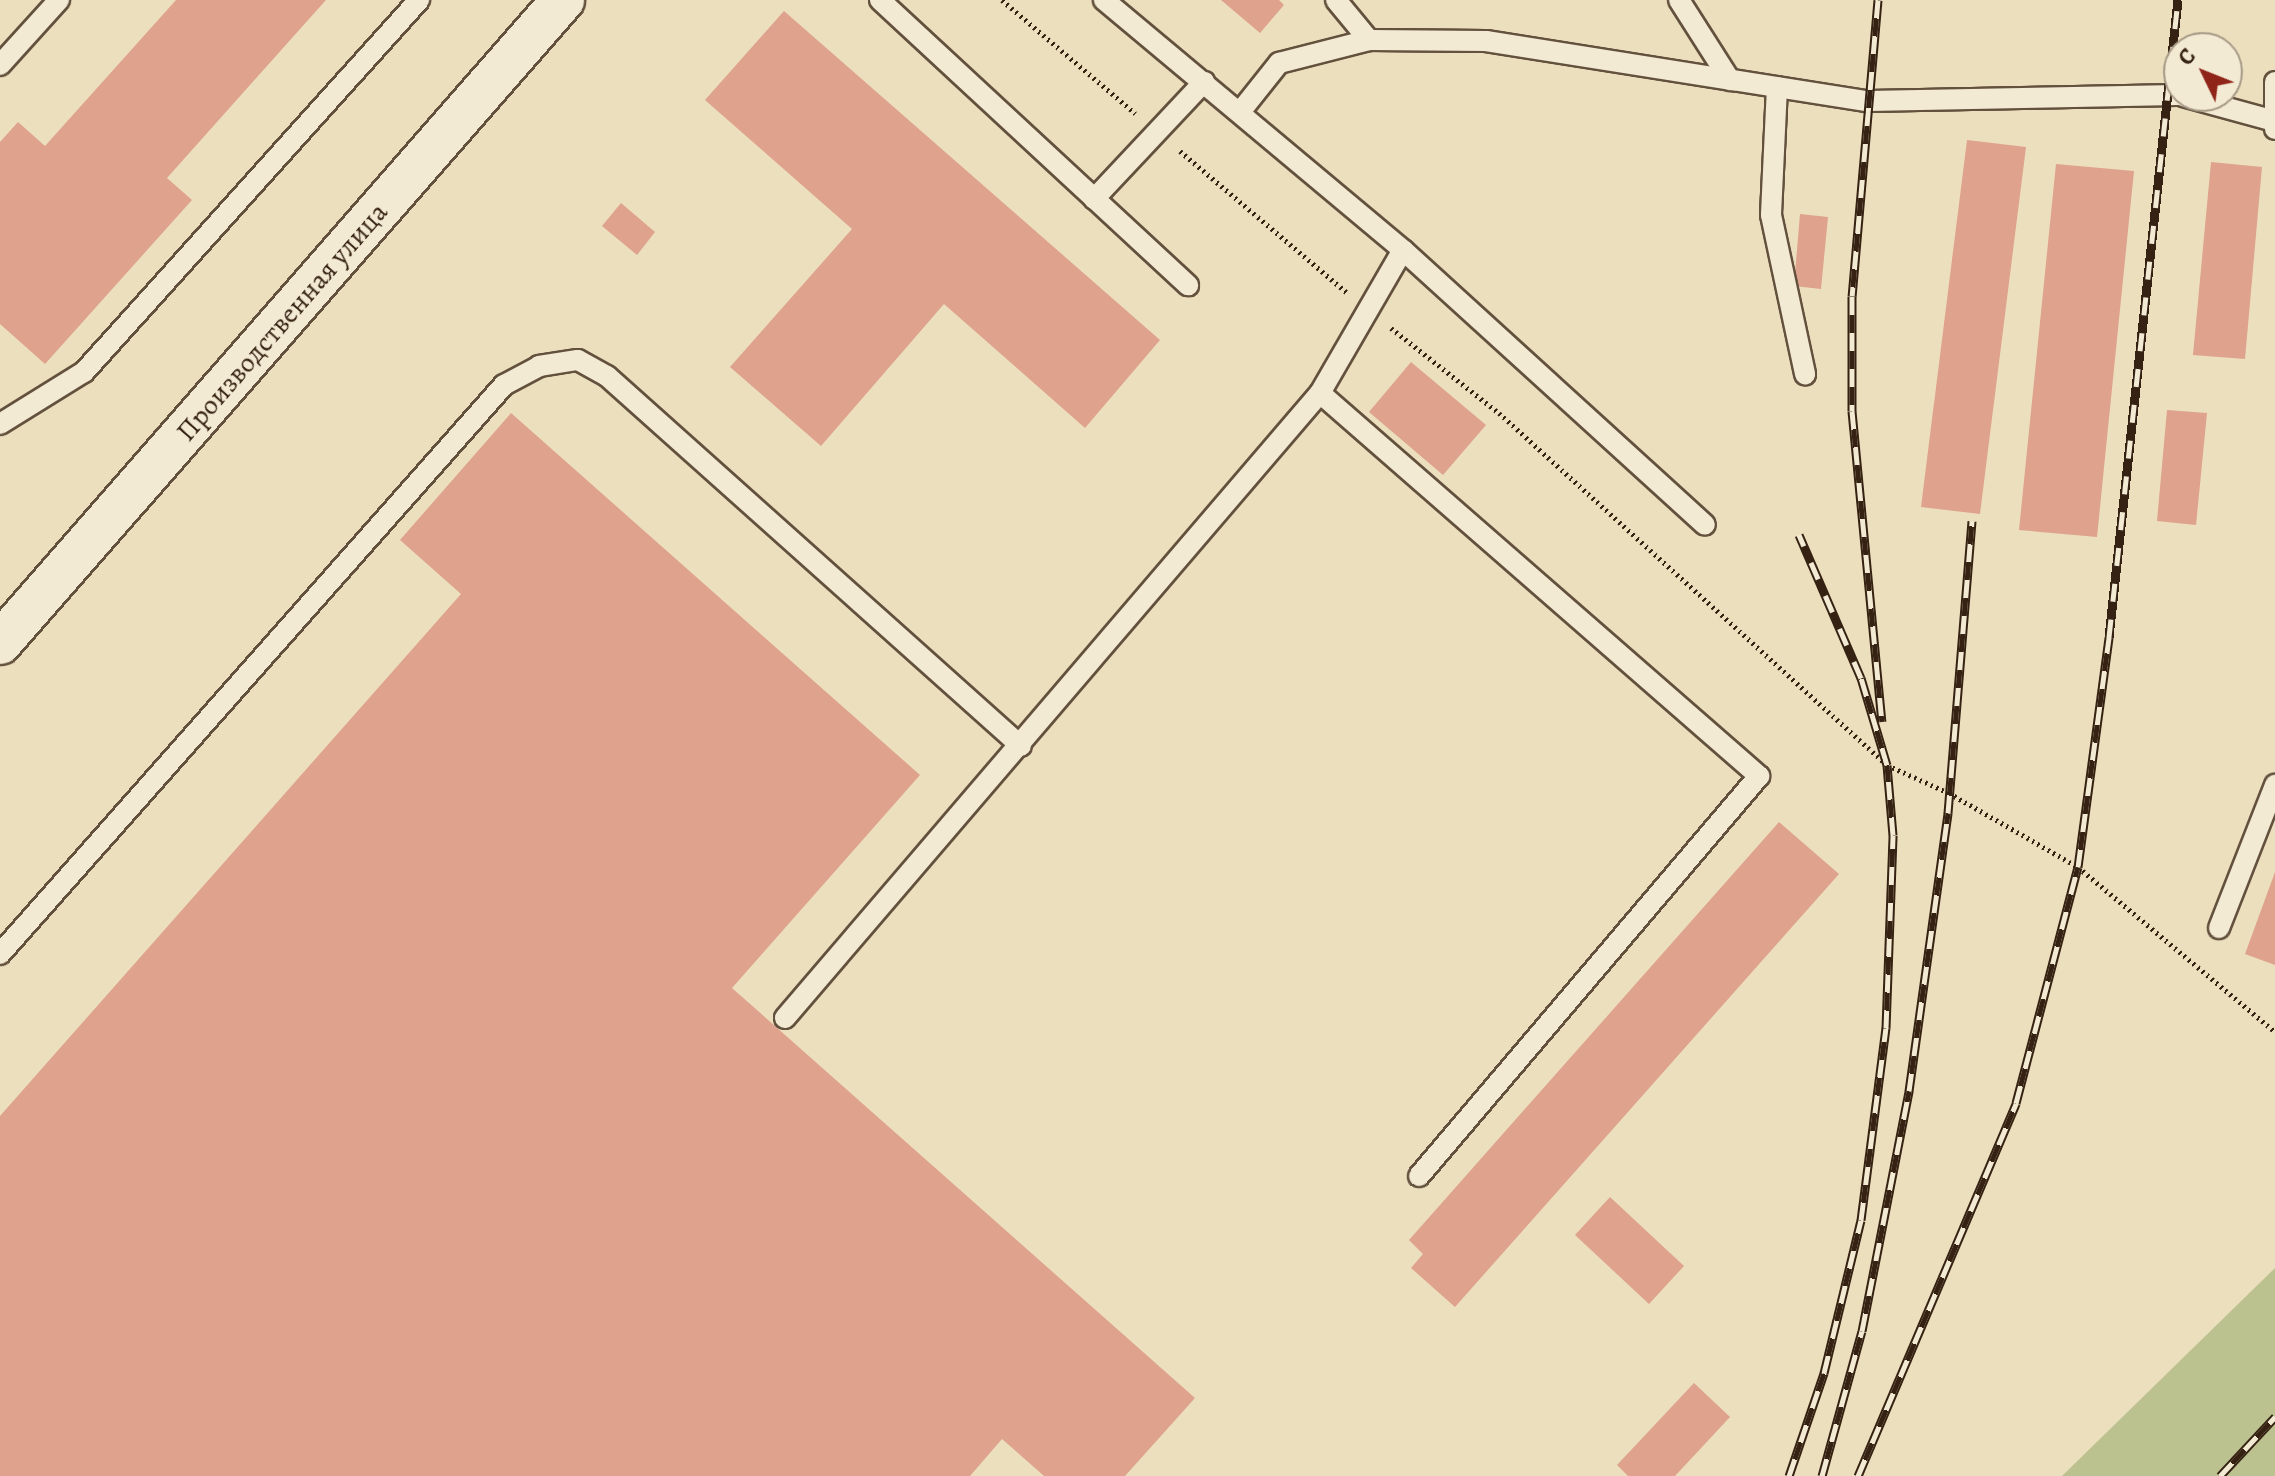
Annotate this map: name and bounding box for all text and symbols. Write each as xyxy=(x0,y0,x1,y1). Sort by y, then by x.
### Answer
north arrow xyxy=(2163,32,2243,112)
text: С xyxy=(2171,42,2203,72)
street label: Производственная улица xyxy=(169,196,395,448)

